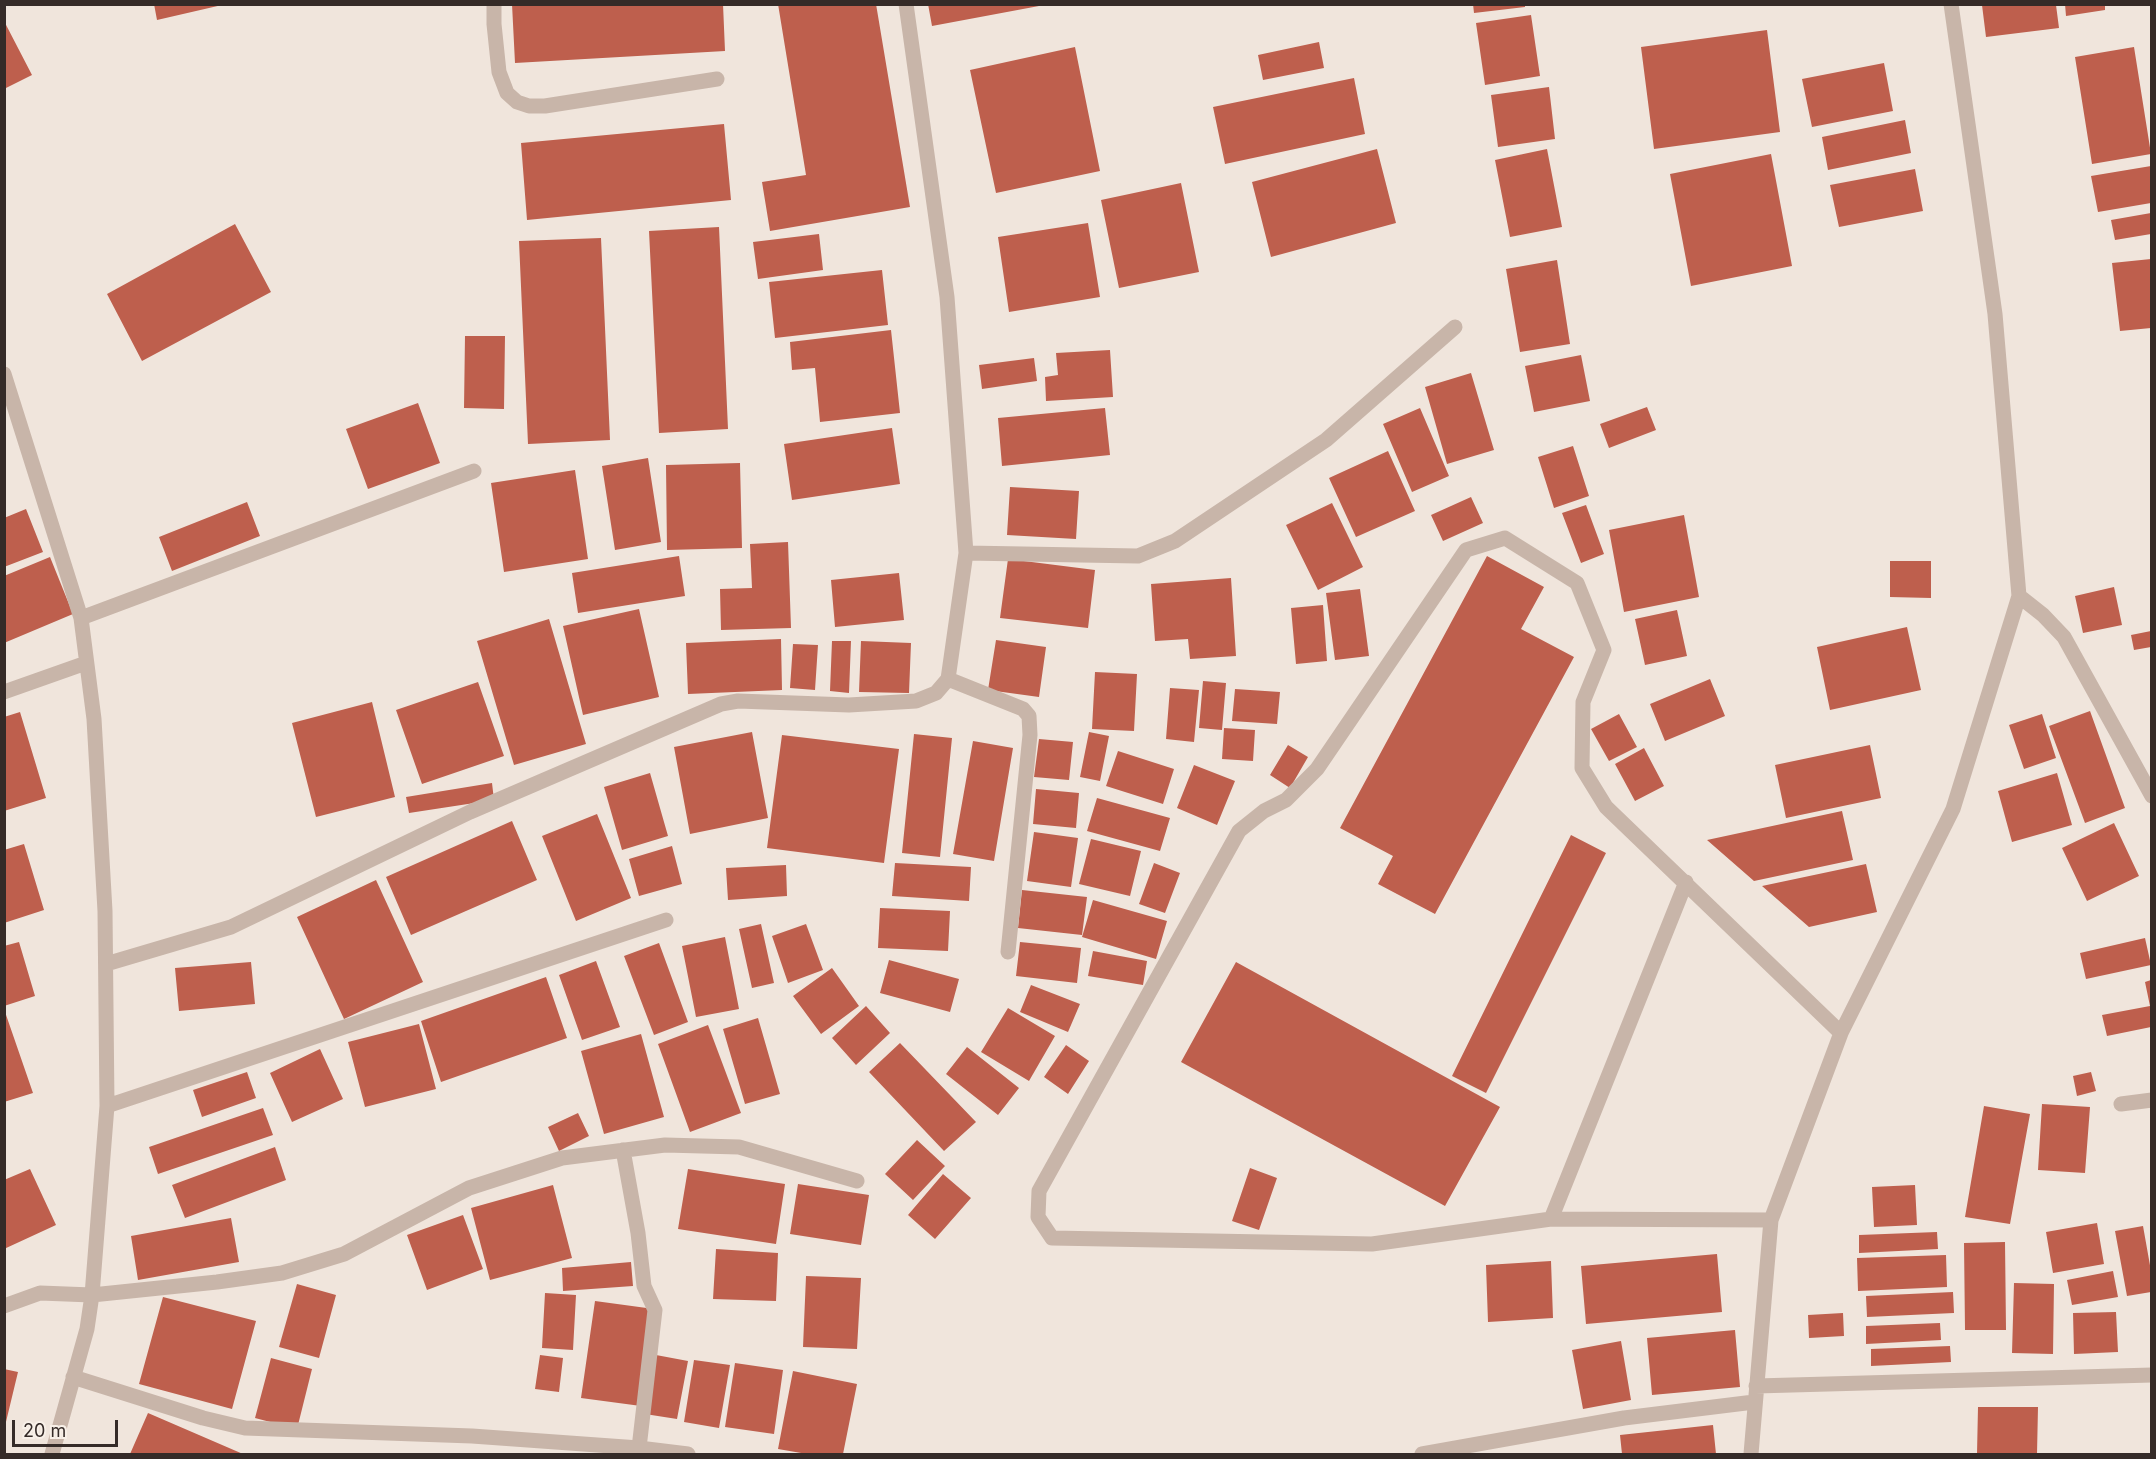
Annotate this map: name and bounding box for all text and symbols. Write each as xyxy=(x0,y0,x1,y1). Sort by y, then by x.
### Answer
scale bar xyxy=(15,1408,122,1446)
text: 20 m xyxy=(23,1420,66,1441)

